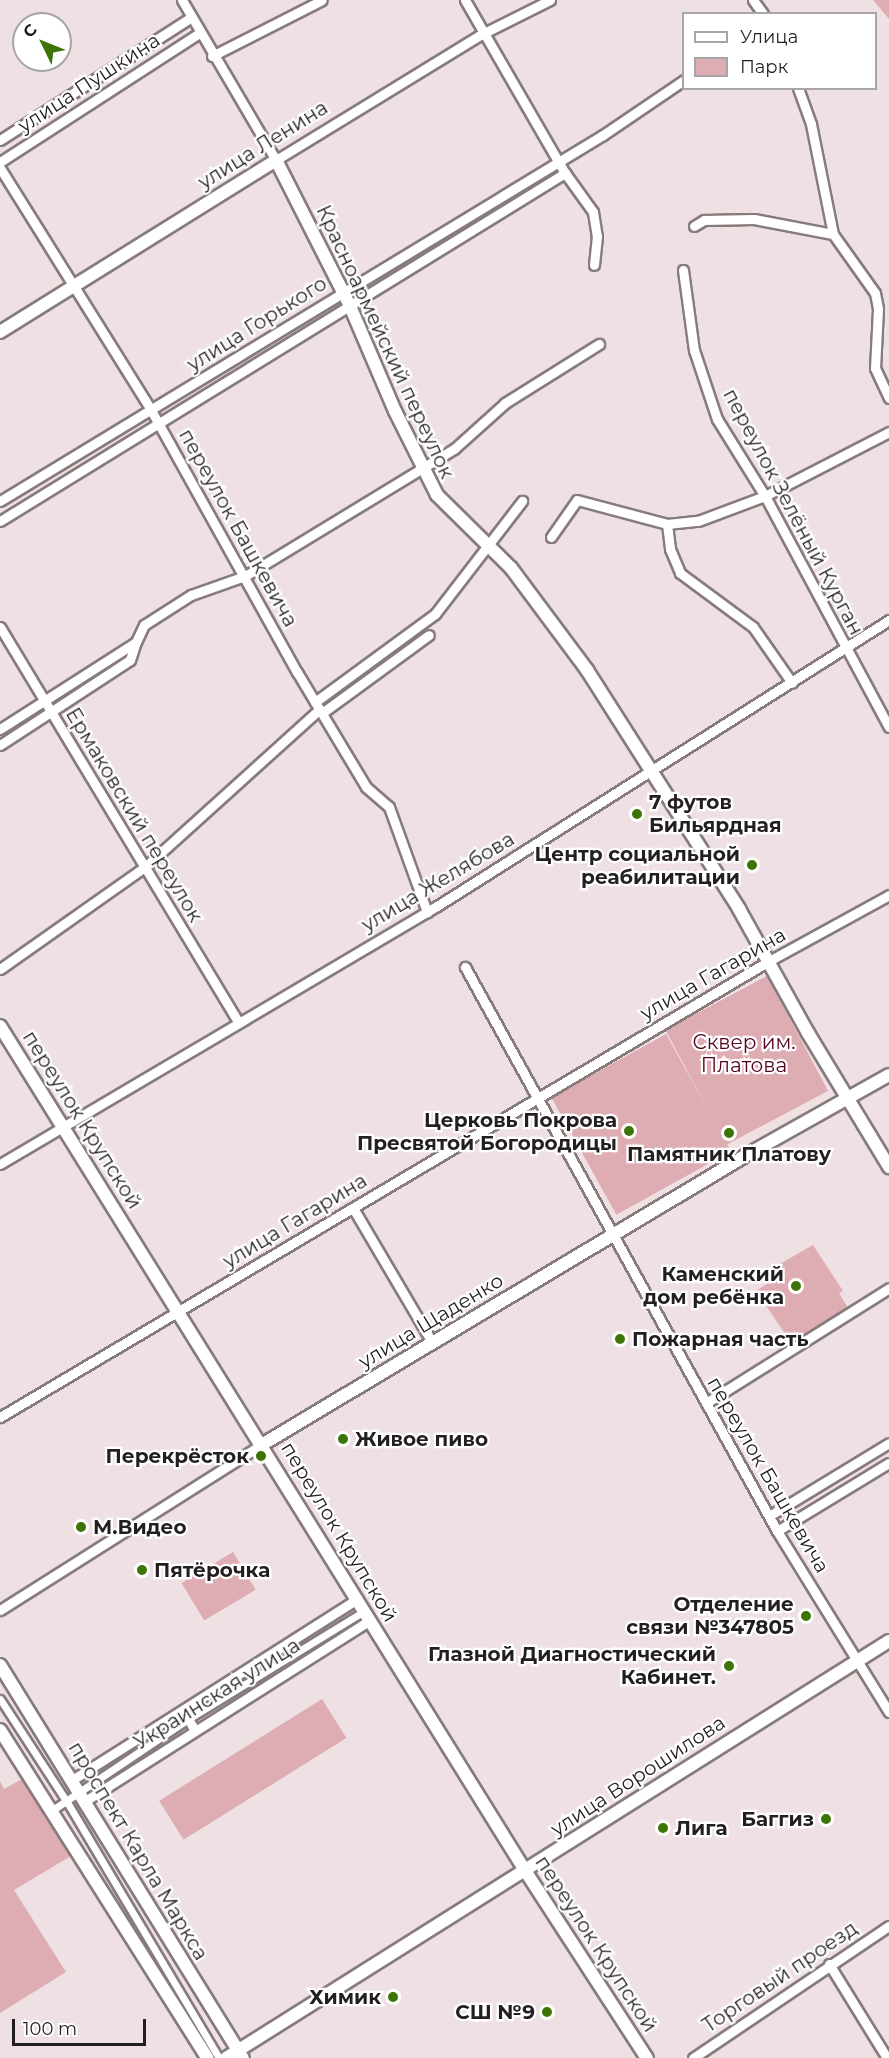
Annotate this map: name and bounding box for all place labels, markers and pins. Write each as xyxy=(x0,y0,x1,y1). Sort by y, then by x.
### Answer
place label: 7 футов Бильярдная xyxy=(649,790,781,837)
marker: 7 футов Бильярдная xyxy=(630,807,644,821)
place label: Центр социальной реабилитации xyxy=(535,842,740,889)
marker: Центр социальной реабилитации xyxy=(745,858,759,872)
place label: Церковь Покрова Пресвятой Богородицы xyxy=(357,1108,617,1155)
marker: Церковь Покрова Пресвятой Богородицы xyxy=(622,1124,636,1138)
marker: Памятник Платову xyxy=(722,1126,736,1140)
place label: Памятник Платову xyxy=(627,1142,831,1166)
place label: Каменский дом ребёнка xyxy=(643,1262,784,1309)
marker: Каменский дом ребёнка xyxy=(789,1279,803,1293)
place label: Пожарная часть xyxy=(632,1327,809,1351)
marker: Пожарная часть xyxy=(613,1332,627,1346)
place label: Живое пиво xyxy=(355,1427,488,1451)
marker: Живое пиво xyxy=(336,1432,350,1446)
place label: Перекрёсток xyxy=(106,1444,249,1468)
marker: Перекрёсток xyxy=(254,1449,268,1463)
place label: М.Видео xyxy=(93,1515,187,1539)
marker: М.Видео xyxy=(74,1520,88,1534)
place label: Пятёрочка xyxy=(154,1558,270,1582)
marker: Пятёрочка xyxy=(135,1563,149,1577)
place label: Отделение связи №347805 xyxy=(626,1592,794,1639)
marker: Отделение связи №347805 xyxy=(799,1609,813,1623)
place label: Глазной Диагностический Кабинет. xyxy=(428,1642,716,1689)
marker: Глазной Диагностический Кабинет. xyxy=(720,1657,738,1675)
place label: Баггиз xyxy=(741,1807,814,1831)
marker: Баггиз xyxy=(819,1812,833,1826)
place label: Лига xyxy=(675,1816,728,1840)
marker: Лига xyxy=(656,1821,670,1835)
place label: Химик xyxy=(309,1985,381,2009)
marker: Химик xyxy=(386,1990,400,2004)
place label: СШ №9 xyxy=(455,2000,535,2024)
marker: СШ №9 xyxy=(540,2005,554,2019)

